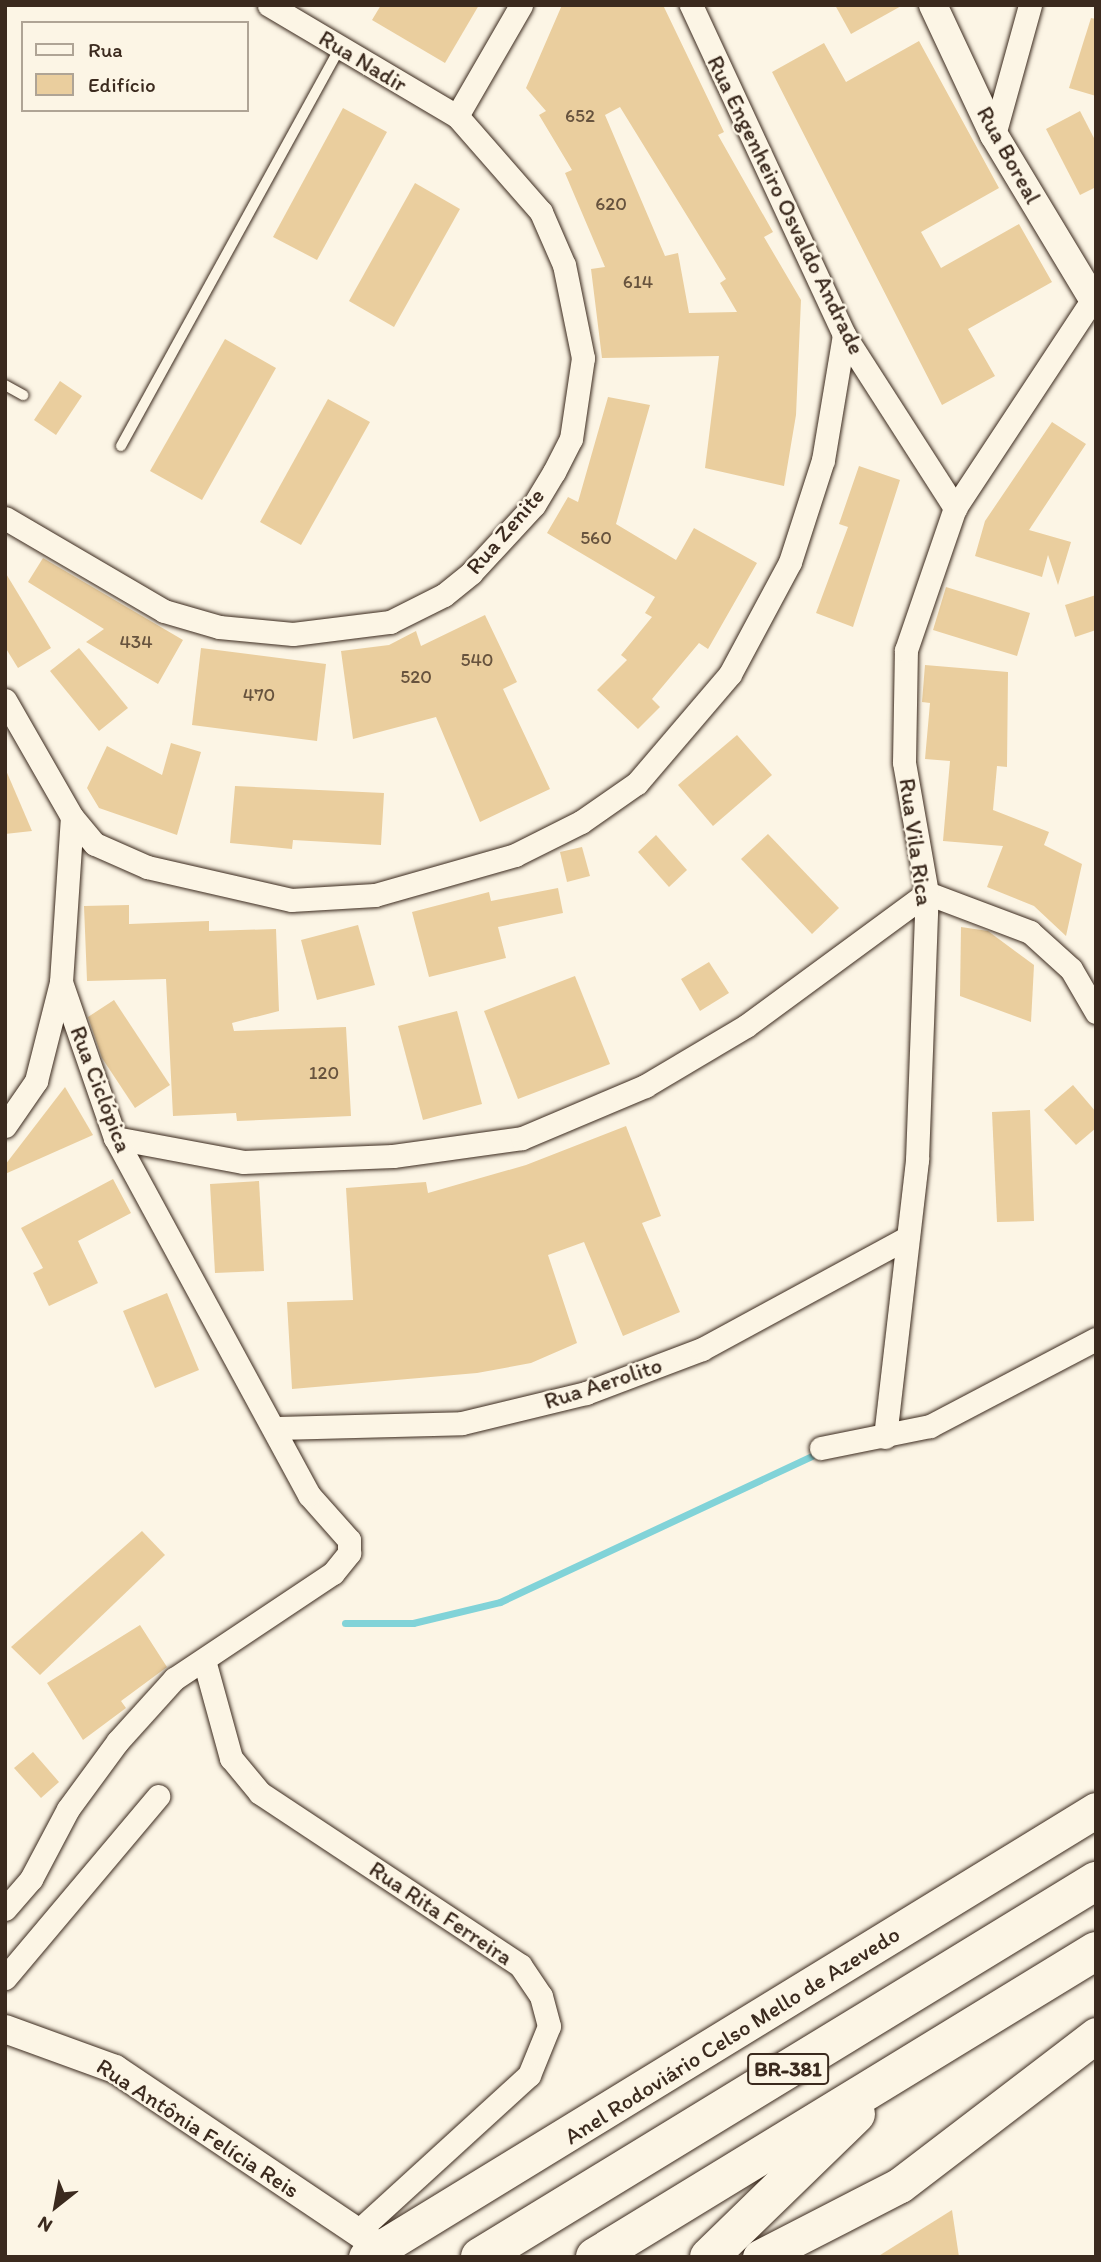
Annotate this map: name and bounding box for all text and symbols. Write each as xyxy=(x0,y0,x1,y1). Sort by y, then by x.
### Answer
legend xyxy=(21,21,248,112)
street label: Rua Nadir xyxy=(314,24,412,98)
text: Rua xyxy=(88,37,123,62)
street label: Rua Engenheiro Osvaldo Andrade xyxy=(701,51,871,359)
text: Edifício xyxy=(88,72,156,97)
street label: Rua Boreal xyxy=(971,101,1047,209)
house number: 652 xyxy=(565,105,595,127)
house number: 620 xyxy=(595,193,627,215)
house number: 614 xyxy=(623,271,653,293)
street label: Rua Zenite xyxy=(460,482,550,580)
house number: 560 xyxy=(580,527,612,549)
house number: 434 xyxy=(119,631,153,653)
house number: 540 xyxy=(460,649,494,671)
house number: 520 xyxy=(400,666,432,688)
house number: 470 xyxy=(243,684,275,706)
street label: Rua Vila Rica xyxy=(893,777,939,907)
street label: Rua Ciclópica xyxy=(64,1022,138,1156)
house number: 120 xyxy=(309,1062,339,1084)
street label: Rua Aerolito xyxy=(541,1351,665,1415)
street label: Rua Rita Ferreira xyxy=(365,1855,517,1971)
street label: Anel Rodoviário Celso Mello de Azevedo xyxy=(559,1920,905,2150)
street label: Rua Antônia Felícia Reis xyxy=(92,2052,304,2204)
road number: BR-381 xyxy=(746,2052,830,2086)
north arrow xyxy=(21,2171,91,2241)
text: N xyxy=(34,2211,56,2238)

